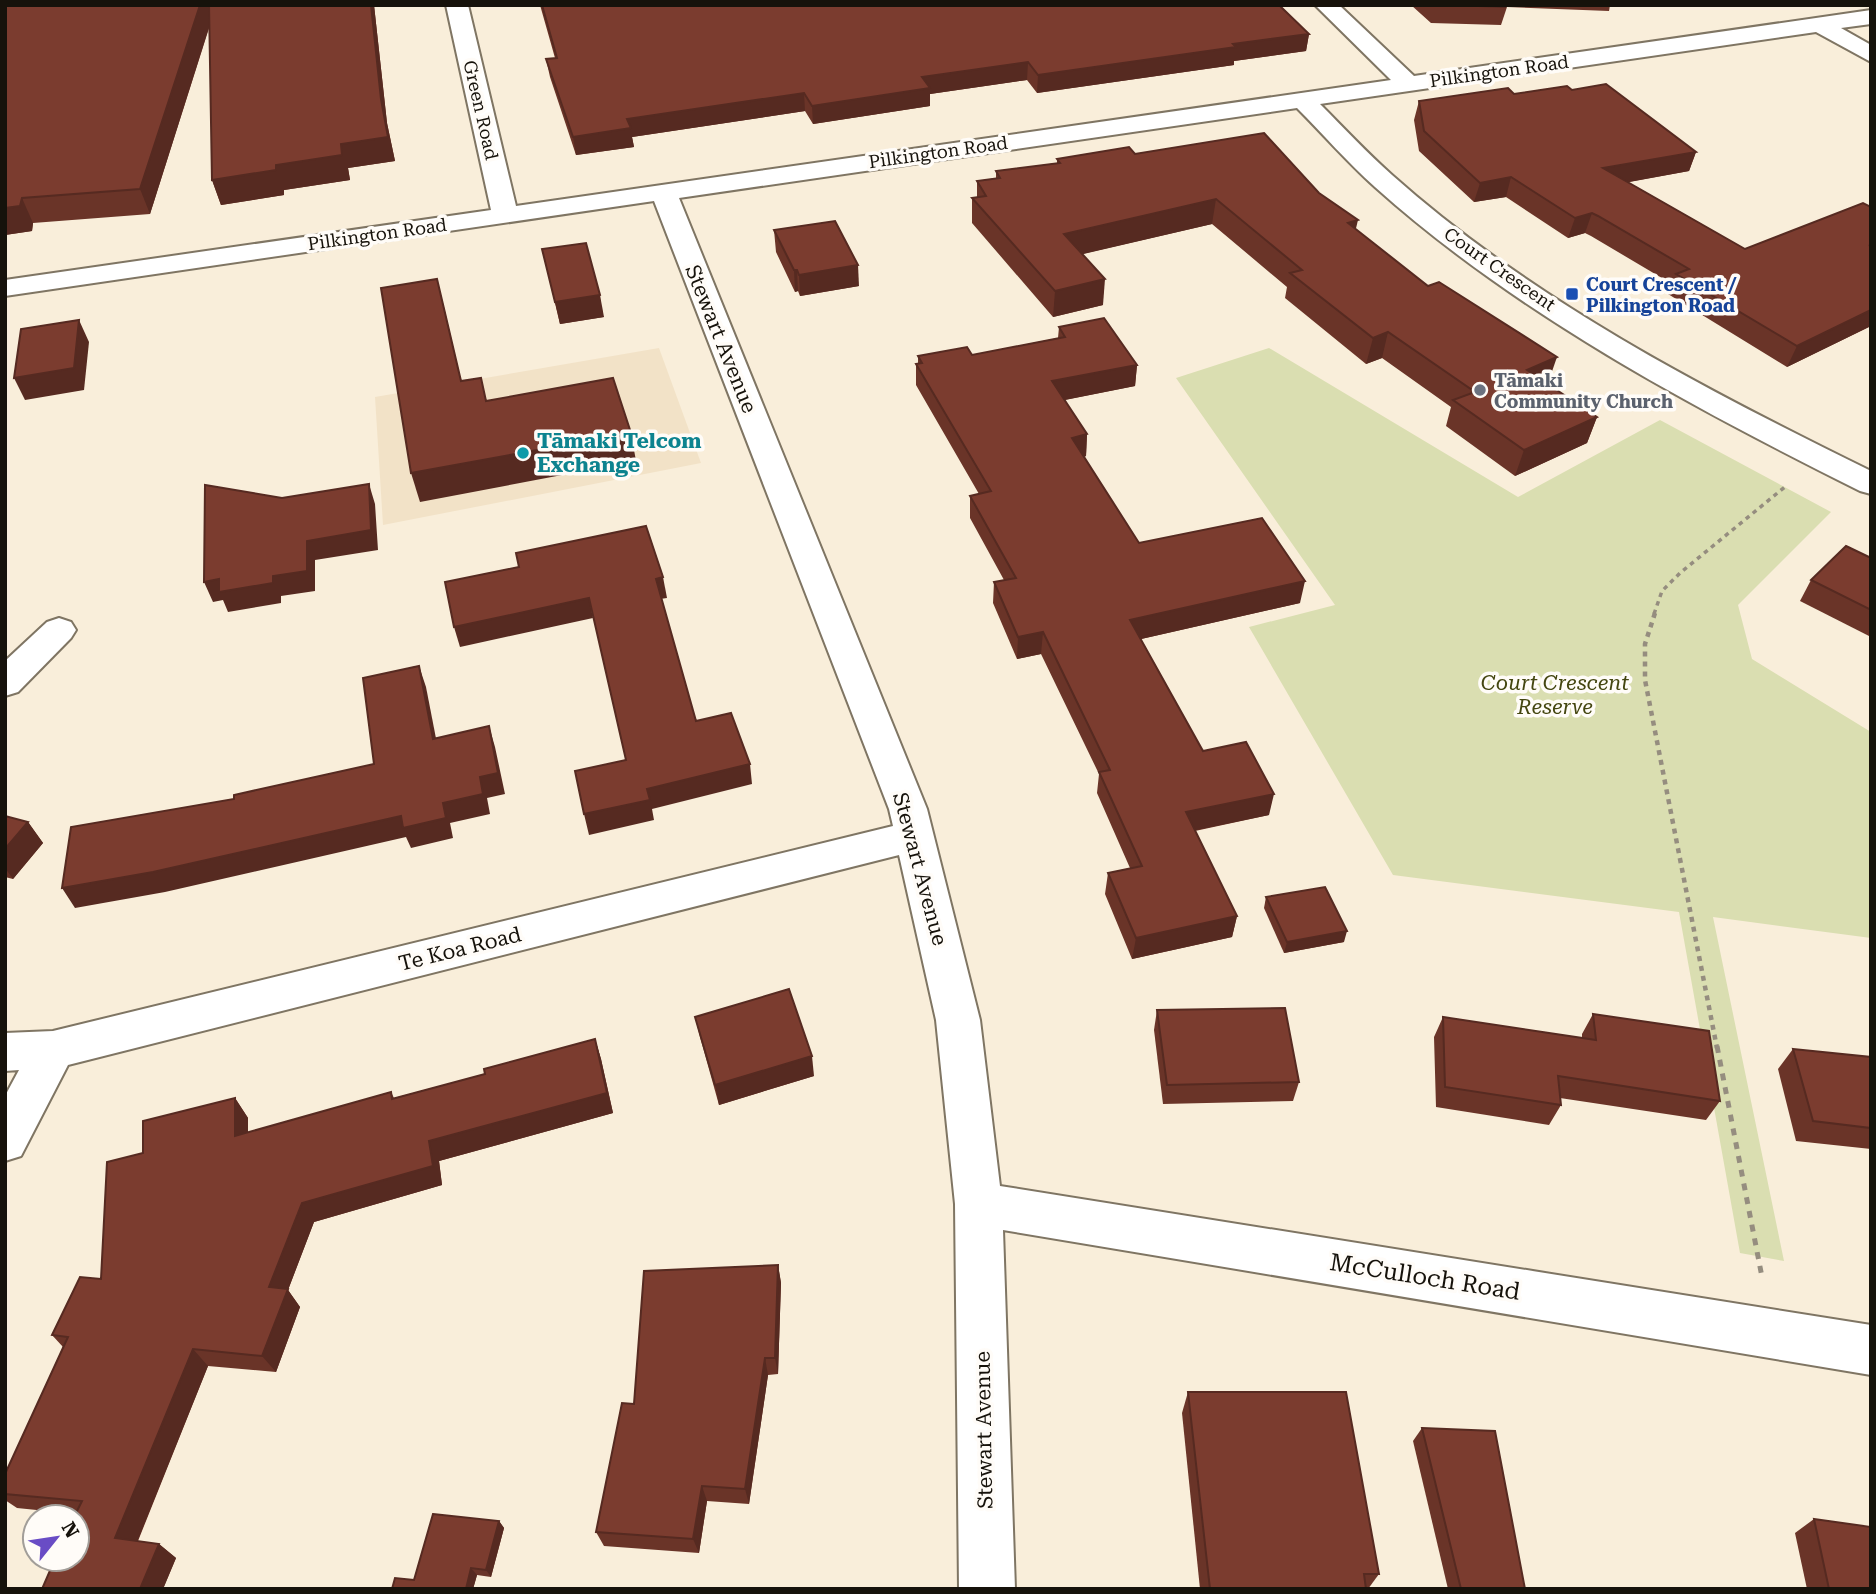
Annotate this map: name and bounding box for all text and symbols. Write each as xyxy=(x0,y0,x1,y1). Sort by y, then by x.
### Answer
street label: Pilkington Road xyxy=(1428,51,1570,91)
street label: Green Road xyxy=(459,58,503,162)
street label: Pilkington Road xyxy=(867,132,1009,172)
street label: Pilkington Road xyxy=(306,214,448,254)
street label: Court Crescent xyxy=(1440,223,1560,315)
street label: Stewart Avenue xyxy=(680,261,762,417)
place label: Court Crescent / Pilkington Road xyxy=(1586,274,1737,316)
marker: Court Crescent / Pilkington Road xyxy=(1564,286,1580,302)
place label: Tāmaki Community Church xyxy=(1494,370,1673,412)
marker: Tāmaki Community Church xyxy=(1472,382,1488,398)
place label: Tāmaki Telcom Exchange xyxy=(537,429,702,477)
marker: Tāmaki Telcom Exchange xyxy=(515,445,531,461)
park label: Court Crescent Reserve xyxy=(1481,671,1629,719)
street label: Stewart Avenue xyxy=(888,790,952,948)
street label: Te Koa Road xyxy=(396,922,524,976)
street label: McCulloch Road xyxy=(1328,1248,1522,1306)
street label: Stewart Avenue xyxy=(971,1351,997,1509)
north arrow xyxy=(21,1503,91,1573)
text: N xyxy=(57,1518,84,1542)

